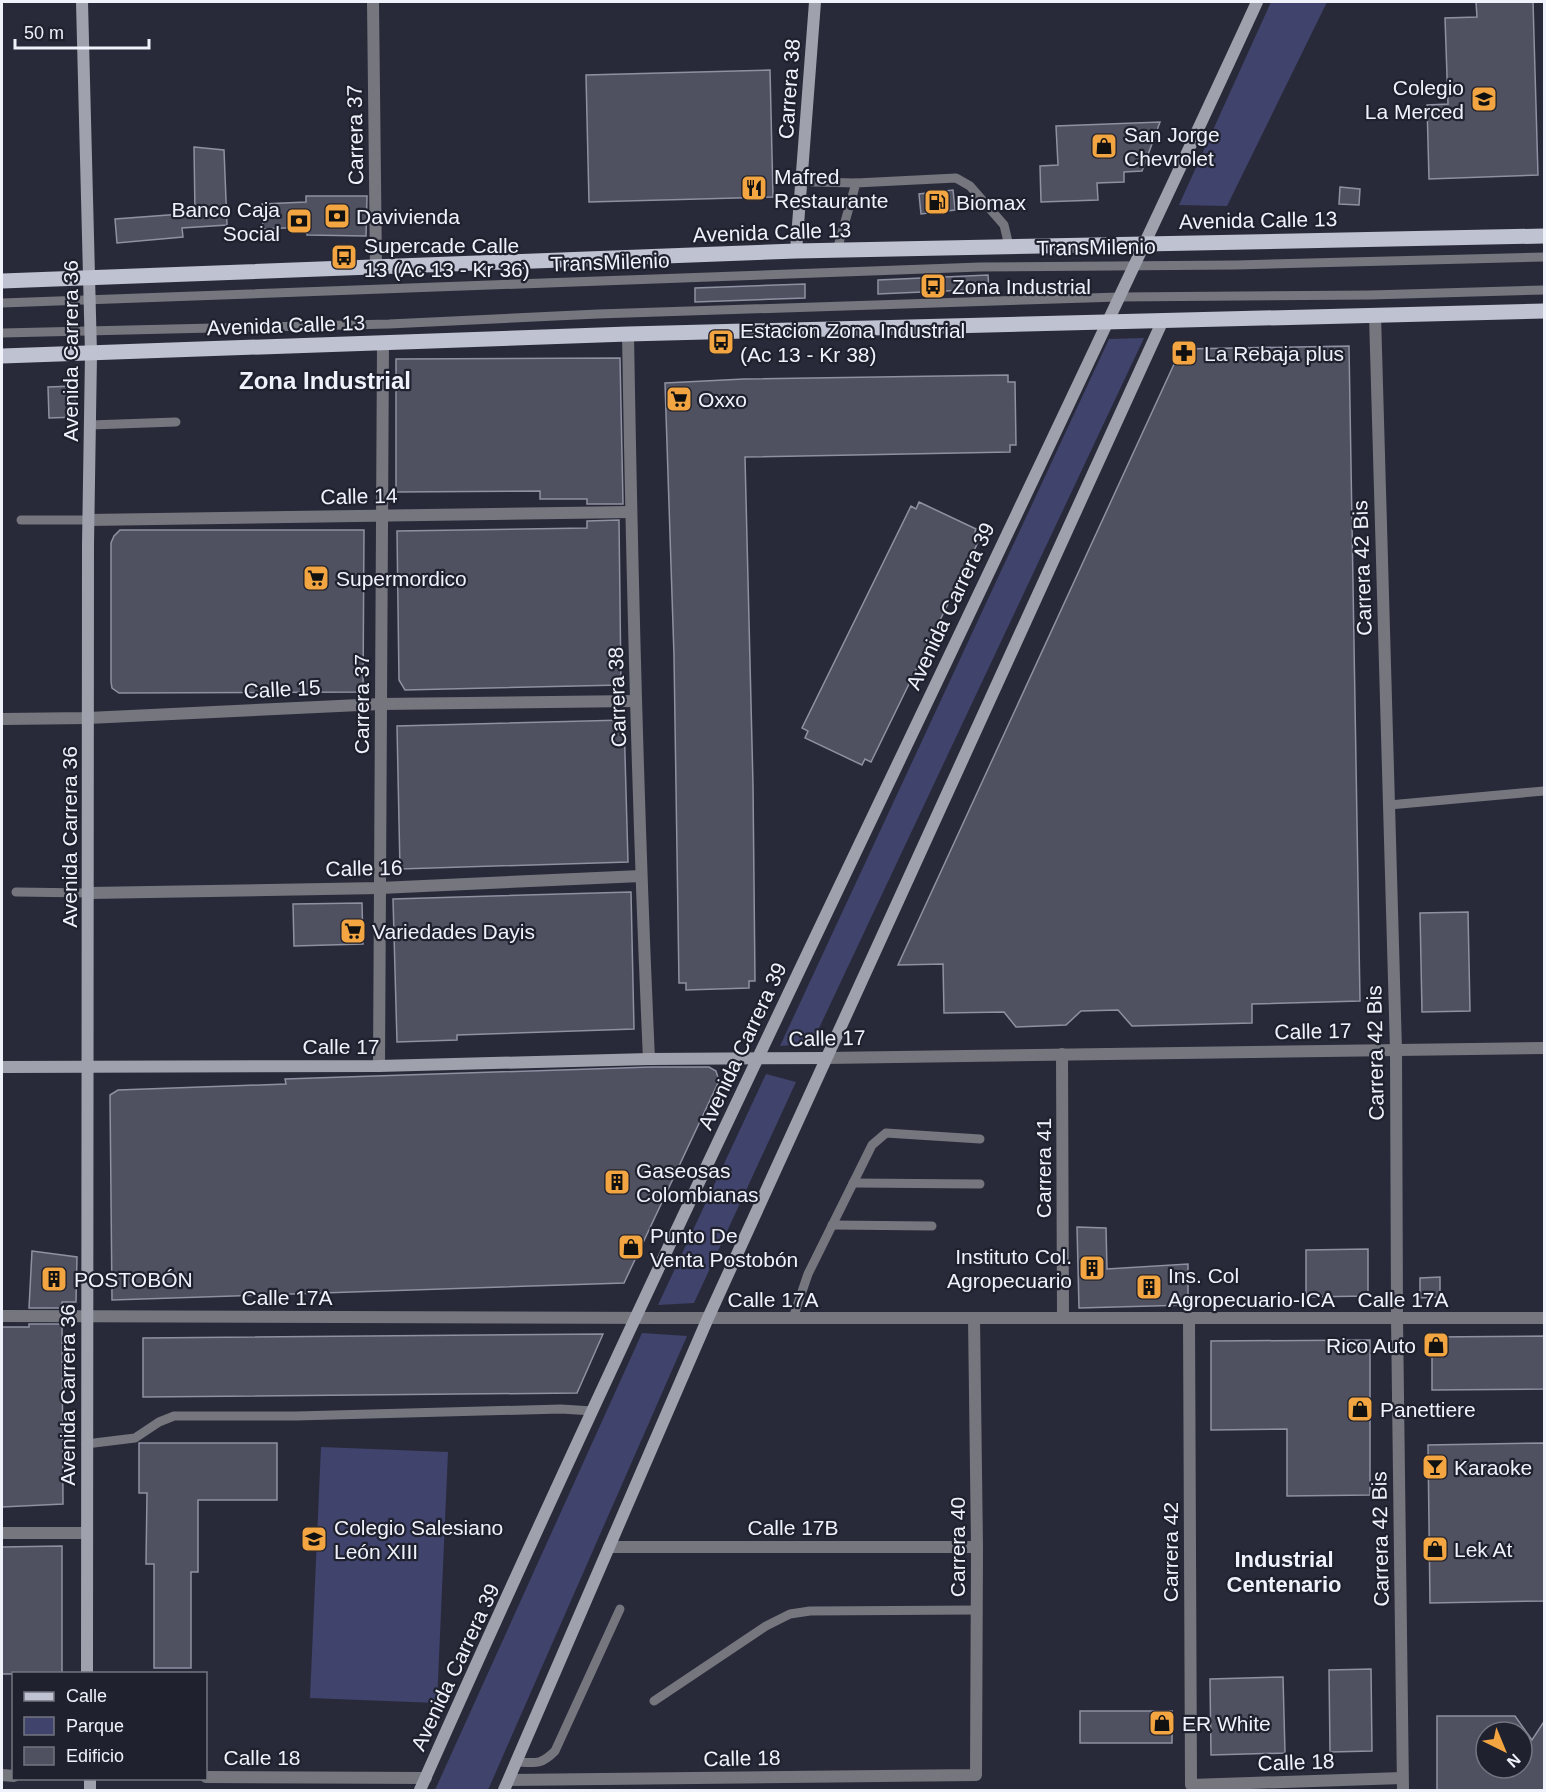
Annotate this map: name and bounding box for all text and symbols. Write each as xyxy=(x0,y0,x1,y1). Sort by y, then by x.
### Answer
scale bar xyxy=(15,12,148,50)
text: 50 m xyxy=(24,23,64,43)
street label: Carrera 38 xyxy=(774,38,804,140)
place label: Colegio La Merced xyxy=(1365,76,1464,123)
school or university icon: Colegio La Merced xyxy=(1469,84,1499,114)
street label: Carrera 37 xyxy=(343,85,367,185)
place label: San Jorge Chevrolet xyxy=(1124,123,1220,170)
shop icon: San Jorge Chevrolet xyxy=(1089,131,1119,161)
place label: Mafred Restaurante xyxy=(774,165,888,212)
restaurant icon: Mafred Restaurante xyxy=(739,173,769,203)
fuel station icon: Biomax xyxy=(922,187,952,217)
place label: Biomax xyxy=(956,191,1027,214)
place label: Banco Caja Social xyxy=(171,198,280,245)
bank icon: Davivienda xyxy=(322,201,352,231)
place label: Davivienda xyxy=(356,205,460,228)
bank icon: Banco Caja Social xyxy=(284,206,314,236)
street label: Avenida Calle 13 xyxy=(1179,207,1337,233)
street label: Avenida Calle 13 xyxy=(692,218,852,246)
place label: Supercade Calle 13 (Ac 13 - Kr 36) xyxy=(364,234,530,281)
street label: TransMilenio xyxy=(1036,234,1156,260)
bus stop icon: Supercade Calle 13 (Ac 13 - Kr 36) xyxy=(329,242,359,272)
street label: TransMilenio xyxy=(550,248,670,276)
street label: Avenida Carrera 36 xyxy=(59,260,82,442)
bus stop icon: Zona Industrial xyxy=(918,271,948,301)
place label: Zona Industrial xyxy=(952,275,1091,298)
street label: Avenida Calle 13 xyxy=(206,311,366,339)
place label: Estacion Zona Industrial (Ac 13 - Kr 38) xyxy=(740,319,965,366)
bus stop icon: Estacion Zona Industrial (Ac 13 - Kr 38) xyxy=(706,327,736,357)
pharmacy icon: La Rebaja plus xyxy=(1169,338,1199,368)
place label: La Rebaja plus xyxy=(1204,342,1344,365)
district label: Zona Industrial xyxy=(239,367,411,394)
supermarket icon: Oxxo xyxy=(664,384,694,414)
place label: Oxxo xyxy=(698,388,747,411)
street label: Calle 14 xyxy=(320,484,398,508)
street label: Carrera 42 Bis xyxy=(1348,500,1376,636)
street label: Avenida Carrera 39 xyxy=(901,519,999,693)
supermarket icon: Supermordico xyxy=(301,563,331,593)
place label: Supermordico xyxy=(336,567,467,590)
street label: Carrera 38 xyxy=(604,646,630,748)
street label: Carrera 37 xyxy=(350,654,373,754)
street label: Calle 15 xyxy=(243,675,321,703)
street label: Avenida Carrera 36 xyxy=(58,746,81,928)
street label: Calle 16 xyxy=(325,856,403,880)
supermarket icon: Variedades Dayis xyxy=(338,916,368,946)
place label: Variedades Dayis xyxy=(372,920,535,943)
street label: Avenida Carrera 39 xyxy=(693,959,791,1133)
street label: Carrera 42 Bis xyxy=(1362,985,1388,1121)
street label: Calle 17 xyxy=(1274,1019,1352,1043)
street label: Calle 17 xyxy=(788,1026,866,1050)
street label: Calle 17 xyxy=(302,1035,380,1058)
street label: Carrera 41 xyxy=(1032,1118,1055,1218)
place label: Gaseosas Colombianas xyxy=(636,1159,759,1206)
building icon: Gaseosas Colombianas xyxy=(602,1167,632,1197)
place label: Punto De Venta Postobón xyxy=(650,1224,798,1271)
shop icon: Punto De Venta Postobón xyxy=(616,1232,646,1262)
place label: Instituto Col. Agropecuario xyxy=(947,1245,1072,1292)
building icon: Instituto Col. Agropecuario xyxy=(1077,1253,1107,1283)
building icon: POSTOBÓN xyxy=(39,1264,69,1294)
place label: Ins. Col Agropecuario-ICA xyxy=(1168,1264,1335,1311)
place label: POSTOBÓN xyxy=(74,1268,193,1291)
building icon: Ins. Col Agropecuario-ICA xyxy=(1134,1272,1164,1302)
street label: Calle 17A xyxy=(241,1286,333,1309)
street label: Calle 17A xyxy=(727,1288,819,1311)
street label: Calle 17A xyxy=(1357,1288,1449,1311)
street label: Avenida Carrera 36 xyxy=(56,1304,79,1486)
shop icon: Rico Auto xyxy=(1421,1330,1451,1360)
place label: Rico Auto xyxy=(1326,1334,1416,1357)
shop icon: Panettiere xyxy=(1345,1394,1375,1424)
place label: Panettiere xyxy=(1380,1398,1476,1421)
bar icon: Karaoke xyxy=(1420,1452,1450,1482)
place label: Karaoke xyxy=(1454,1456,1532,1479)
street label: Carrera 42 Bis xyxy=(1367,1471,1393,1607)
street label: Carrera 40 xyxy=(946,1497,969,1597)
street label: Carrera 42 xyxy=(1159,1502,1182,1602)
place label: Colegio Salesiano León XIII xyxy=(334,1516,503,1563)
street label: Calle 17B xyxy=(747,1516,839,1539)
school or university icon: Colegio Salesiano León XIII xyxy=(299,1524,329,1554)
shop icon: Lek At xyxy=(1420,1534,1450,1564)
place label: Lek At xyxy=(1454,1538,1513,1561)
district label: Industrial Centenario xyxy=(1227,1547,1341,1597)
street label: Avenida Carrera 39 xyxy=(406,1580,504,1754)
legend xyxy=(12,1672,207,1780)
text: Calle xyxy=(66,1686,107,1706)
shop icon: ER White xyxy=(1147,1708,1177,1738)
place label: ER White xyxy=(1182,1712,1271,1735)
text: Parque xyxy=(66,1716,124,1736)
north arrow xyxy=(1474,1720,1534,1780)
text: Edificio xyxy=(66,1746,124,1766)
street label: Calle 18 xyxy=(223,1746,301,1769)
street label: Calle 18 xyxy=(703,1746,781,1770)
street label: Calle 18 xyxy=(1257,1749,1335,1775)
text: N xyxy=(1504,1750,1524,1771)

